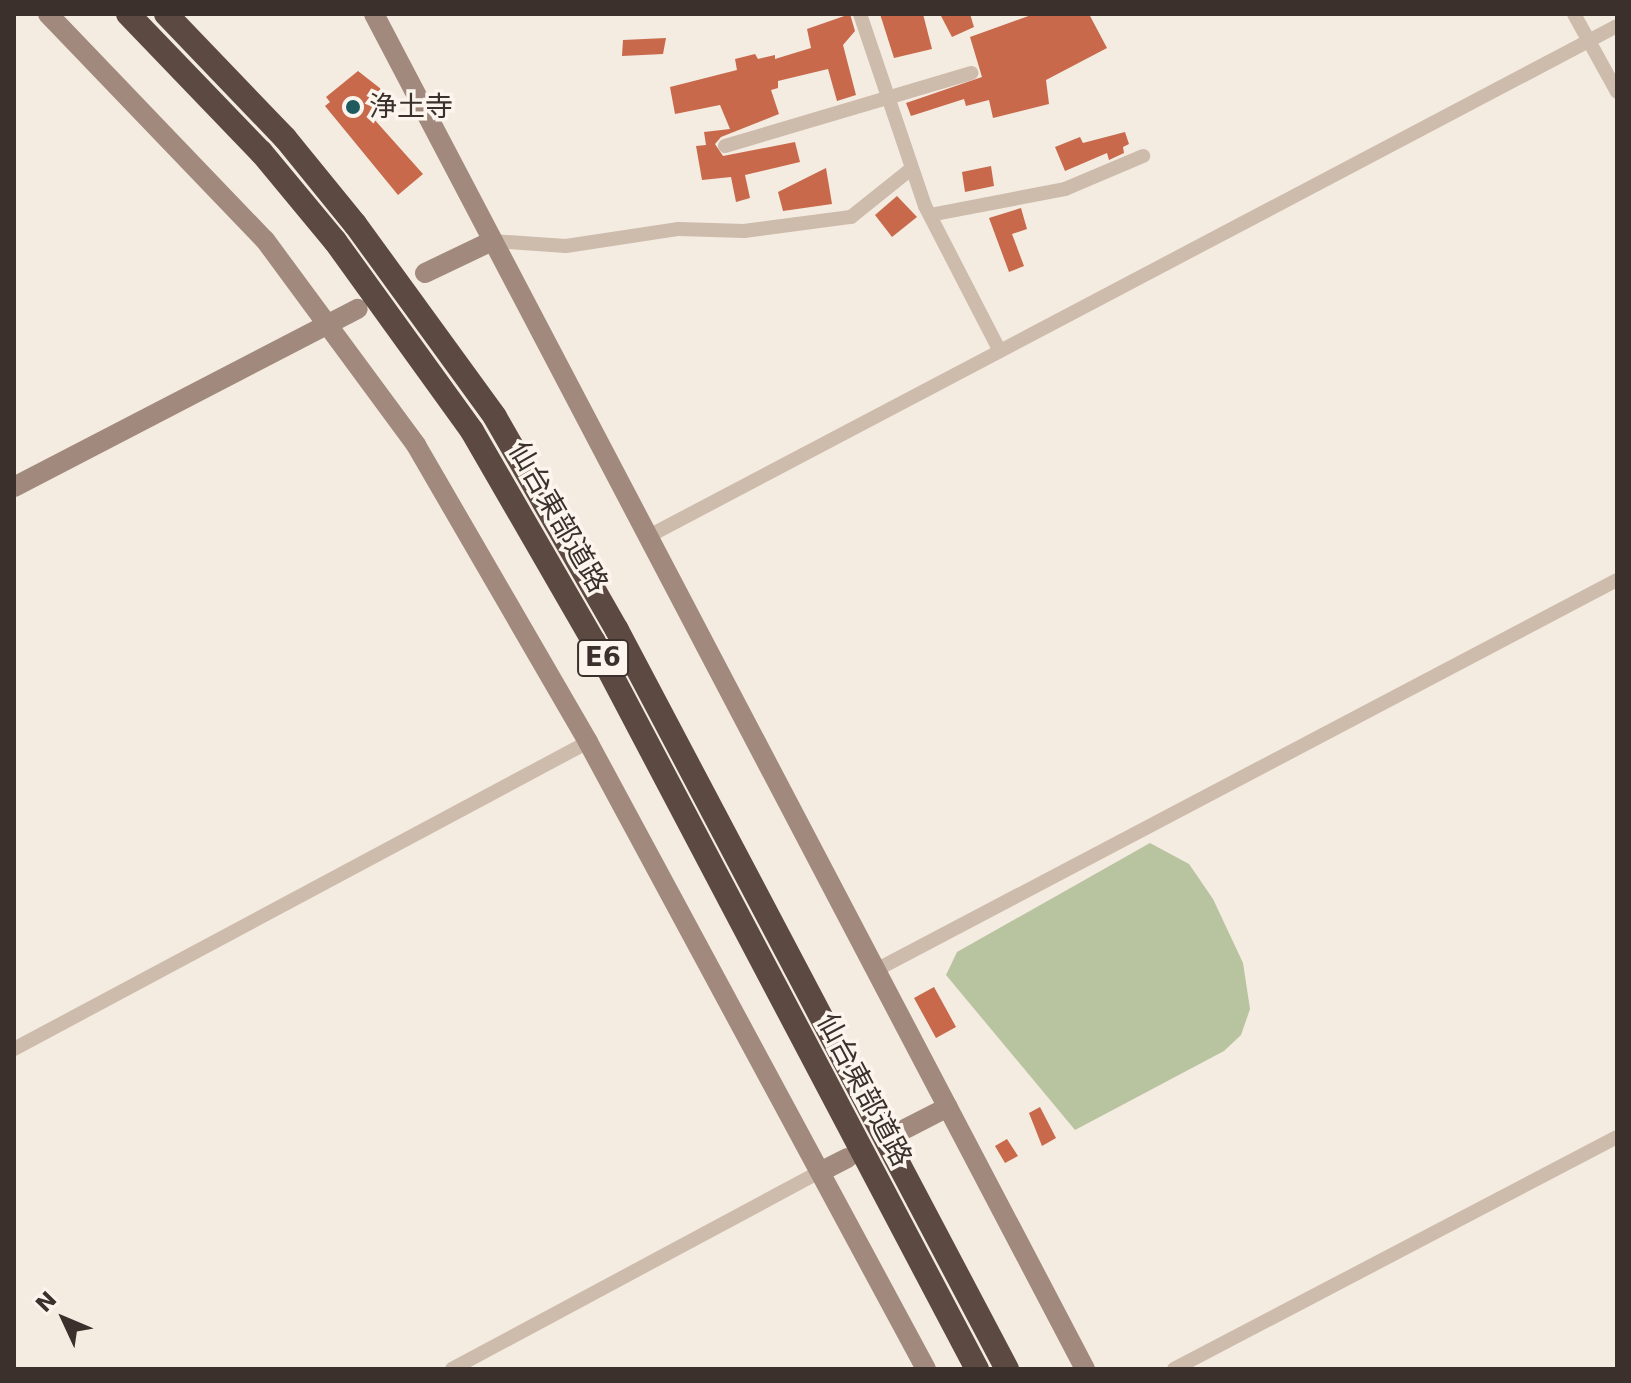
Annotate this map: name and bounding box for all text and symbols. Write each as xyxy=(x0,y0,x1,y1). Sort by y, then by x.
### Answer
place label: 浄土寺 xyxy=(369,90,453,124)
marker: 浄土寺 xyxy=(344,98,362,116)
street label: 仙台東部道路 xyxy=(501,436,615,598)
road number: E6 xyxy=(577,636,629,680)
street label: 仙台東部道路 xyxy=(810,1008,918,1172)
north arrow xyxy=(24,1279,104,1359)
text: N xyxy=(31,1287,62,1317)

